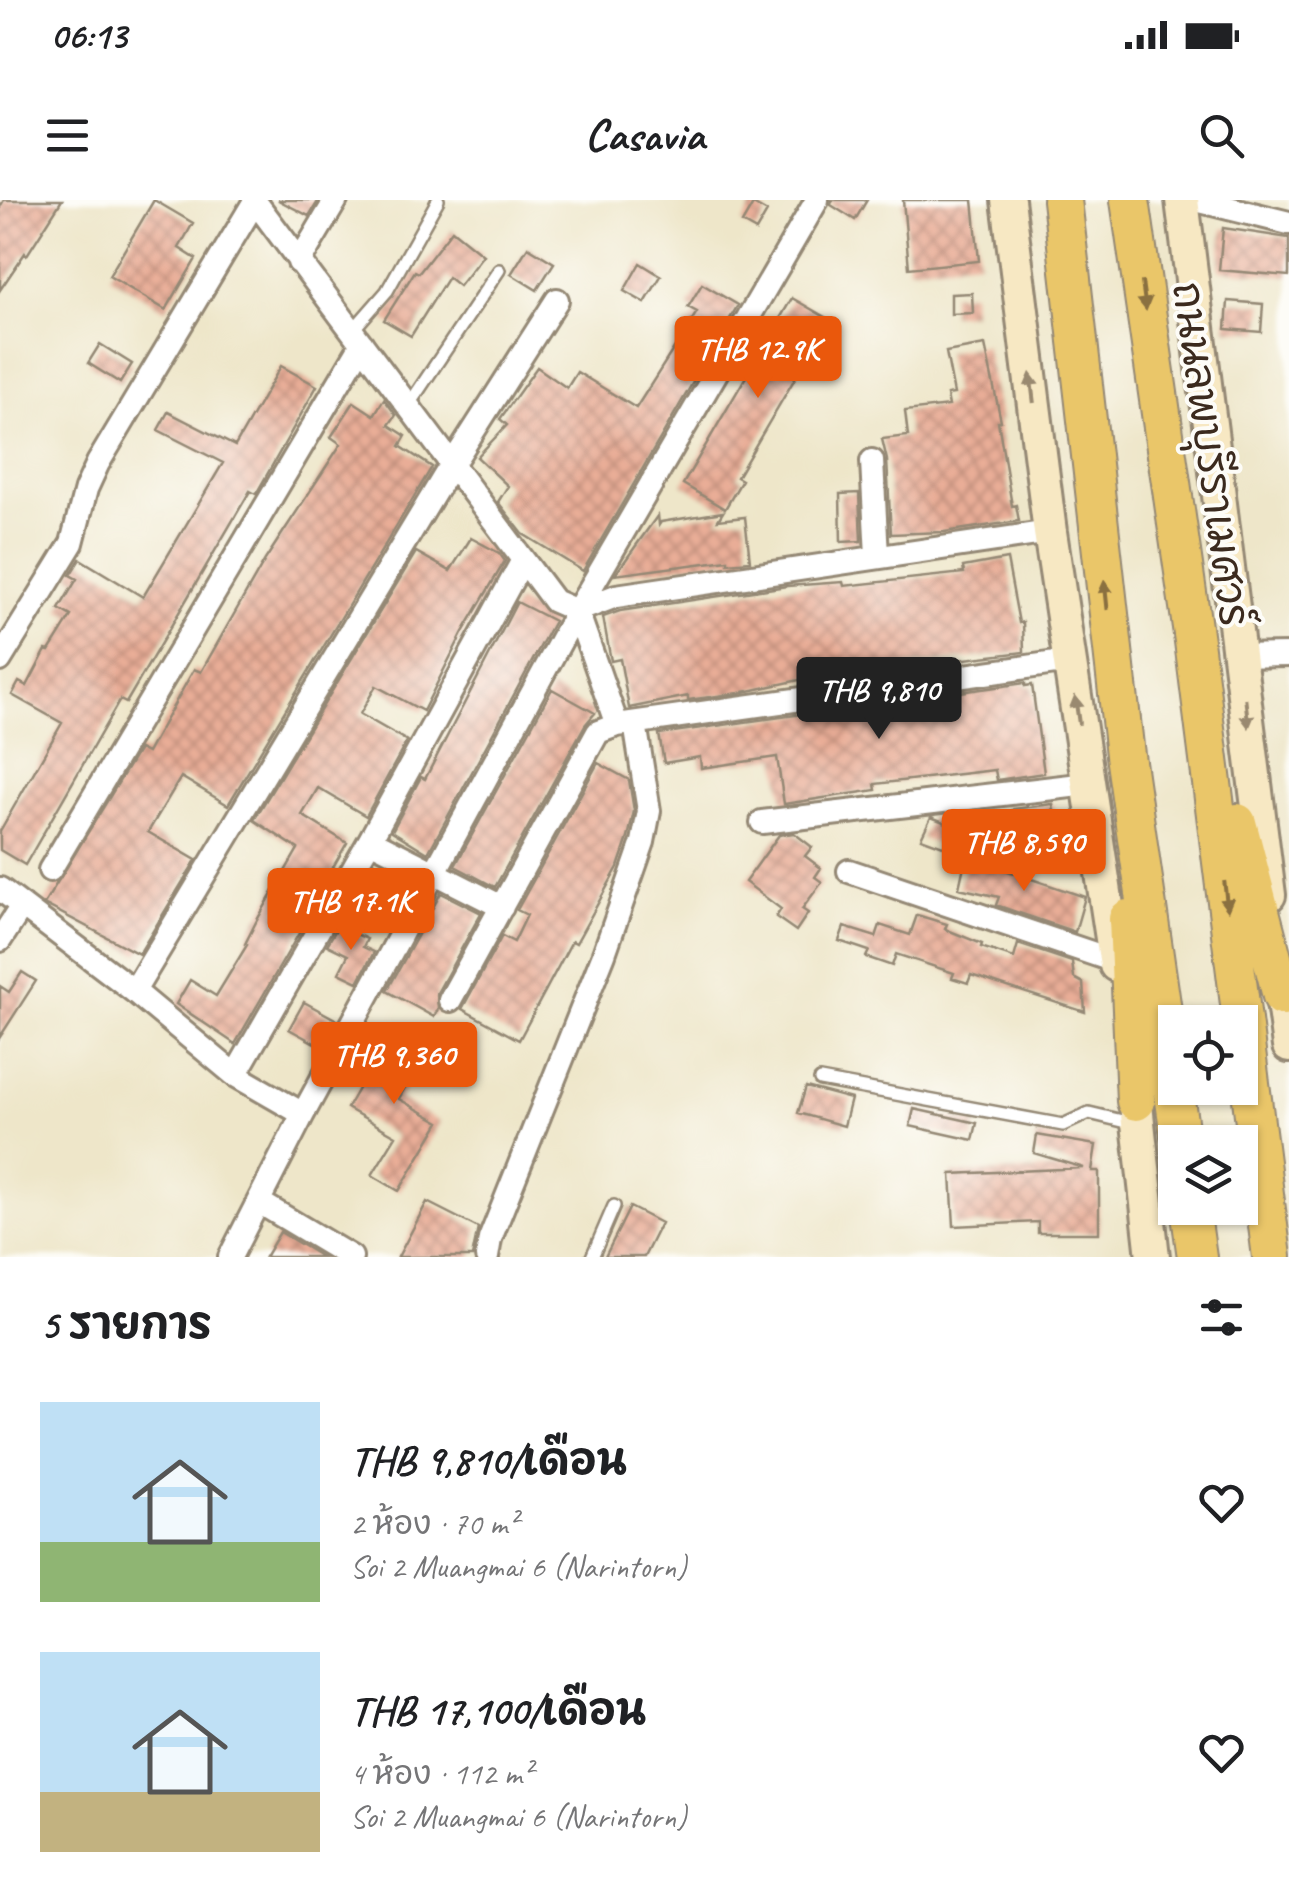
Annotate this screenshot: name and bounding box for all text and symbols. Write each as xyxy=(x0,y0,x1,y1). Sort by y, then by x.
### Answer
text: 06:13 xyxy=(50,12,127,59)
text: Casavia xyxy=(585,107,704,164)
icon: menu xyxy=(40,108,95,163)
icon: search xyxy=(1194,108,1249,163)
street label: ถนนลพบุรีราเมศวร์ xyxy=(1156,278,1263,630)
one-way arrow xyxy=(1137,281,1152,313)
pin: THB 12.9K xyxy=(644,316,872,401)
text: THB 12.9K xyxy=(697,328,819,369)
one-way arrow xyxy=(1024,372,1040,403)
one-way arrow xyxy=(1098,579,1114,610)
pin: THB 9,810 xyxy=(765,657,993,742)
text: THB 9,810 xyxy=(819,669,939,710)
one-way arrow xyxy=(1069,693,1085,725)
one-way arrow xyxy=(1239,698,1255,730)
pin: THB 8,590 xyxy=(910,809,1138,894)
text: THB 8,590 xyxy=(964,821,1084,862)
pin: THB 17.1K xyxy=(237,868,465,953)
text: THB 17.1K xyxy=(289,880,413,921)
one-way arrow xyxy=(1219,880,1235,912)
map controls xyxy=(1158,1005,1258,1225)
button: locate xyxy=(1158,1005,1258,1105)
pin: THB 9,360 xyxy=(280,1022,508,1107)
text: THB 9,360 xyxy=(333,1034,455,1075)
button: layers xyxy=(1158,1125,1258,1225)
icon: filters xyxy=(1194,1290,1249,1345)
text: 5 รายการ xyxy=(40,1298,212,1351)
text: THB 9,810/เดือน xyxy=(350,1434,627,1487)
icon: home xyxy=(120,1442,240,1562)
icon: heart xyxy=(1194,1475,1249,1530)
text: 2 ห้อง · 70 m² xyxy=(350,1503,518,1544)
text: Soi 2 Muangmai 6 (Narintorn) xyxy=(350,1546,686,1587)
text: THB 17,100/เดือน xyxy=(350,1684,646,1737)
icon: home xyxy=(120,1692,240,1812)
icon: heart xyxy=(1194,1725,1249,1780)
text: 4 ห้อง · 112 m² xyxy=(350,1753,532,1794)
text: Soi 2 Muangmai 6 (Narintorn) xyxy=(350,1796,686,1837)

